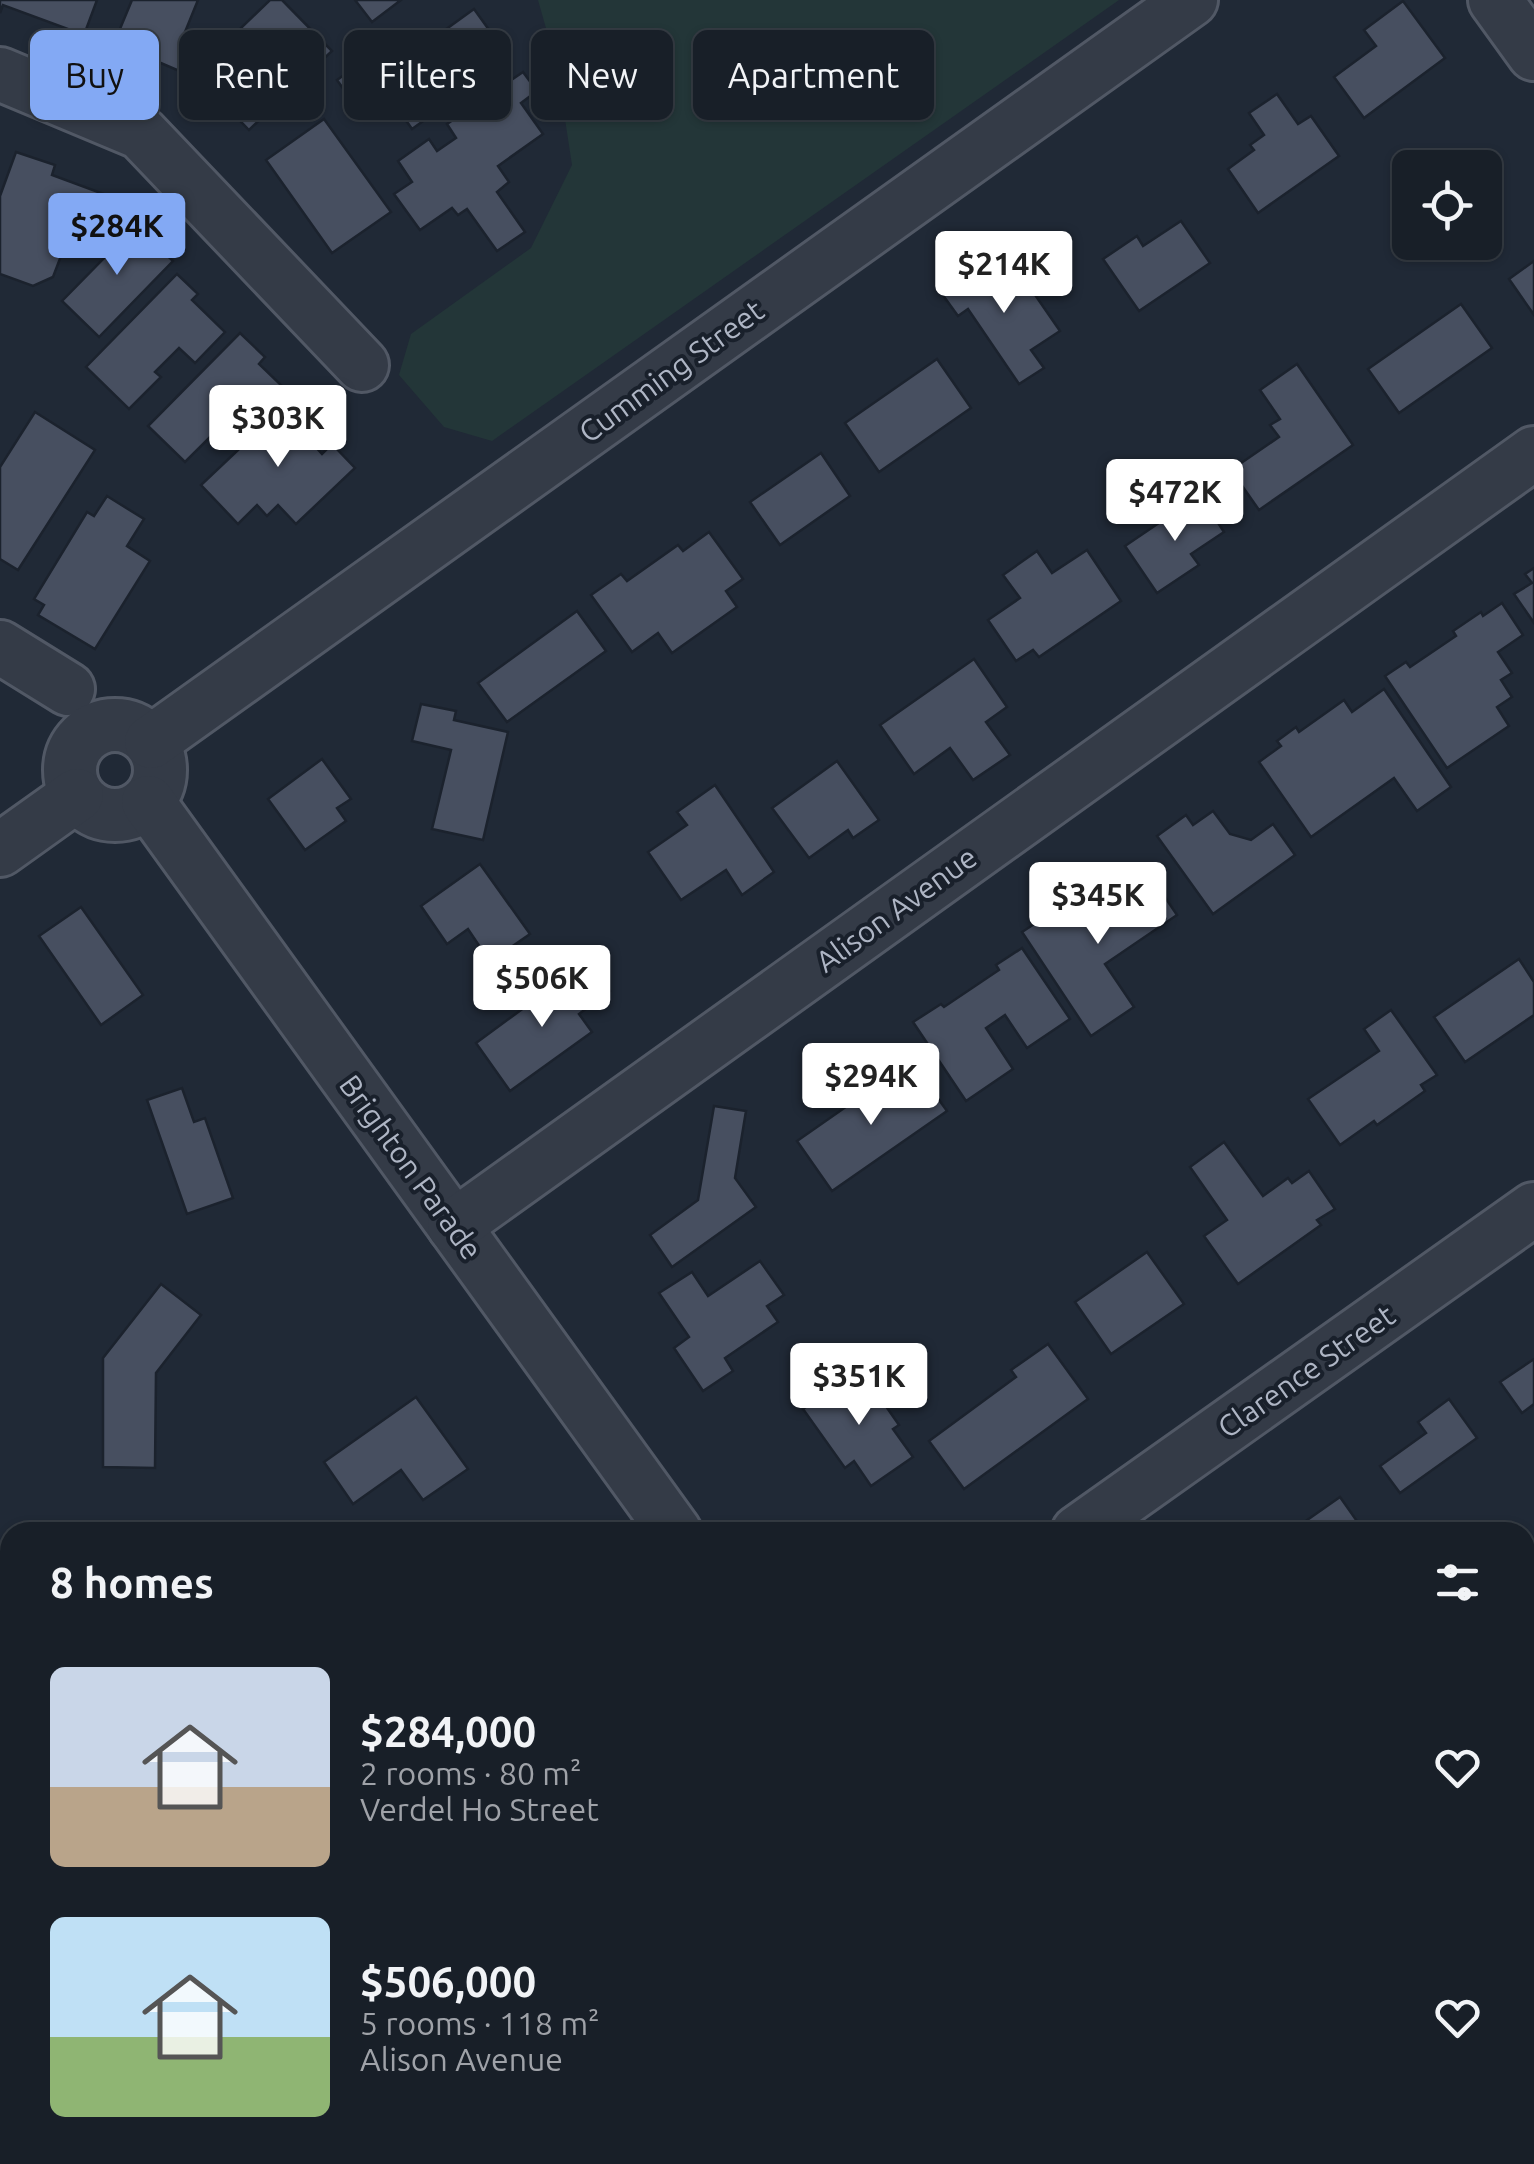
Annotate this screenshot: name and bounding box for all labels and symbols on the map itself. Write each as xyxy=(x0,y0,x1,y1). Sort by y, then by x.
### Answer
pin: $284K xyxy=(47,193,187,278)
pin: $214K xyxy=(934,231,1074,316)
street label: Cumming Street xyxy=(572,293,770,449)
pin: $303K xyxy=(208,385,348,470)
pin: $472K xyxy=(1105,459,1245,544)
street label: Alison Avenue xyxy=(809,839,983,979)
pin: $345K xyxy=(1028,862,1168,947)
pin: $506K xyxy=(472,945,612,1030)
pin: $294K xyxy=(801,1043,941,1128)
street label: Brighton Parade xyxy=(333,1068,489,1266)
street label: Clarence Street xyxy=(1211,1297,1401,1445)
pin: $351K xyxy=(789,1343,929,1428)

